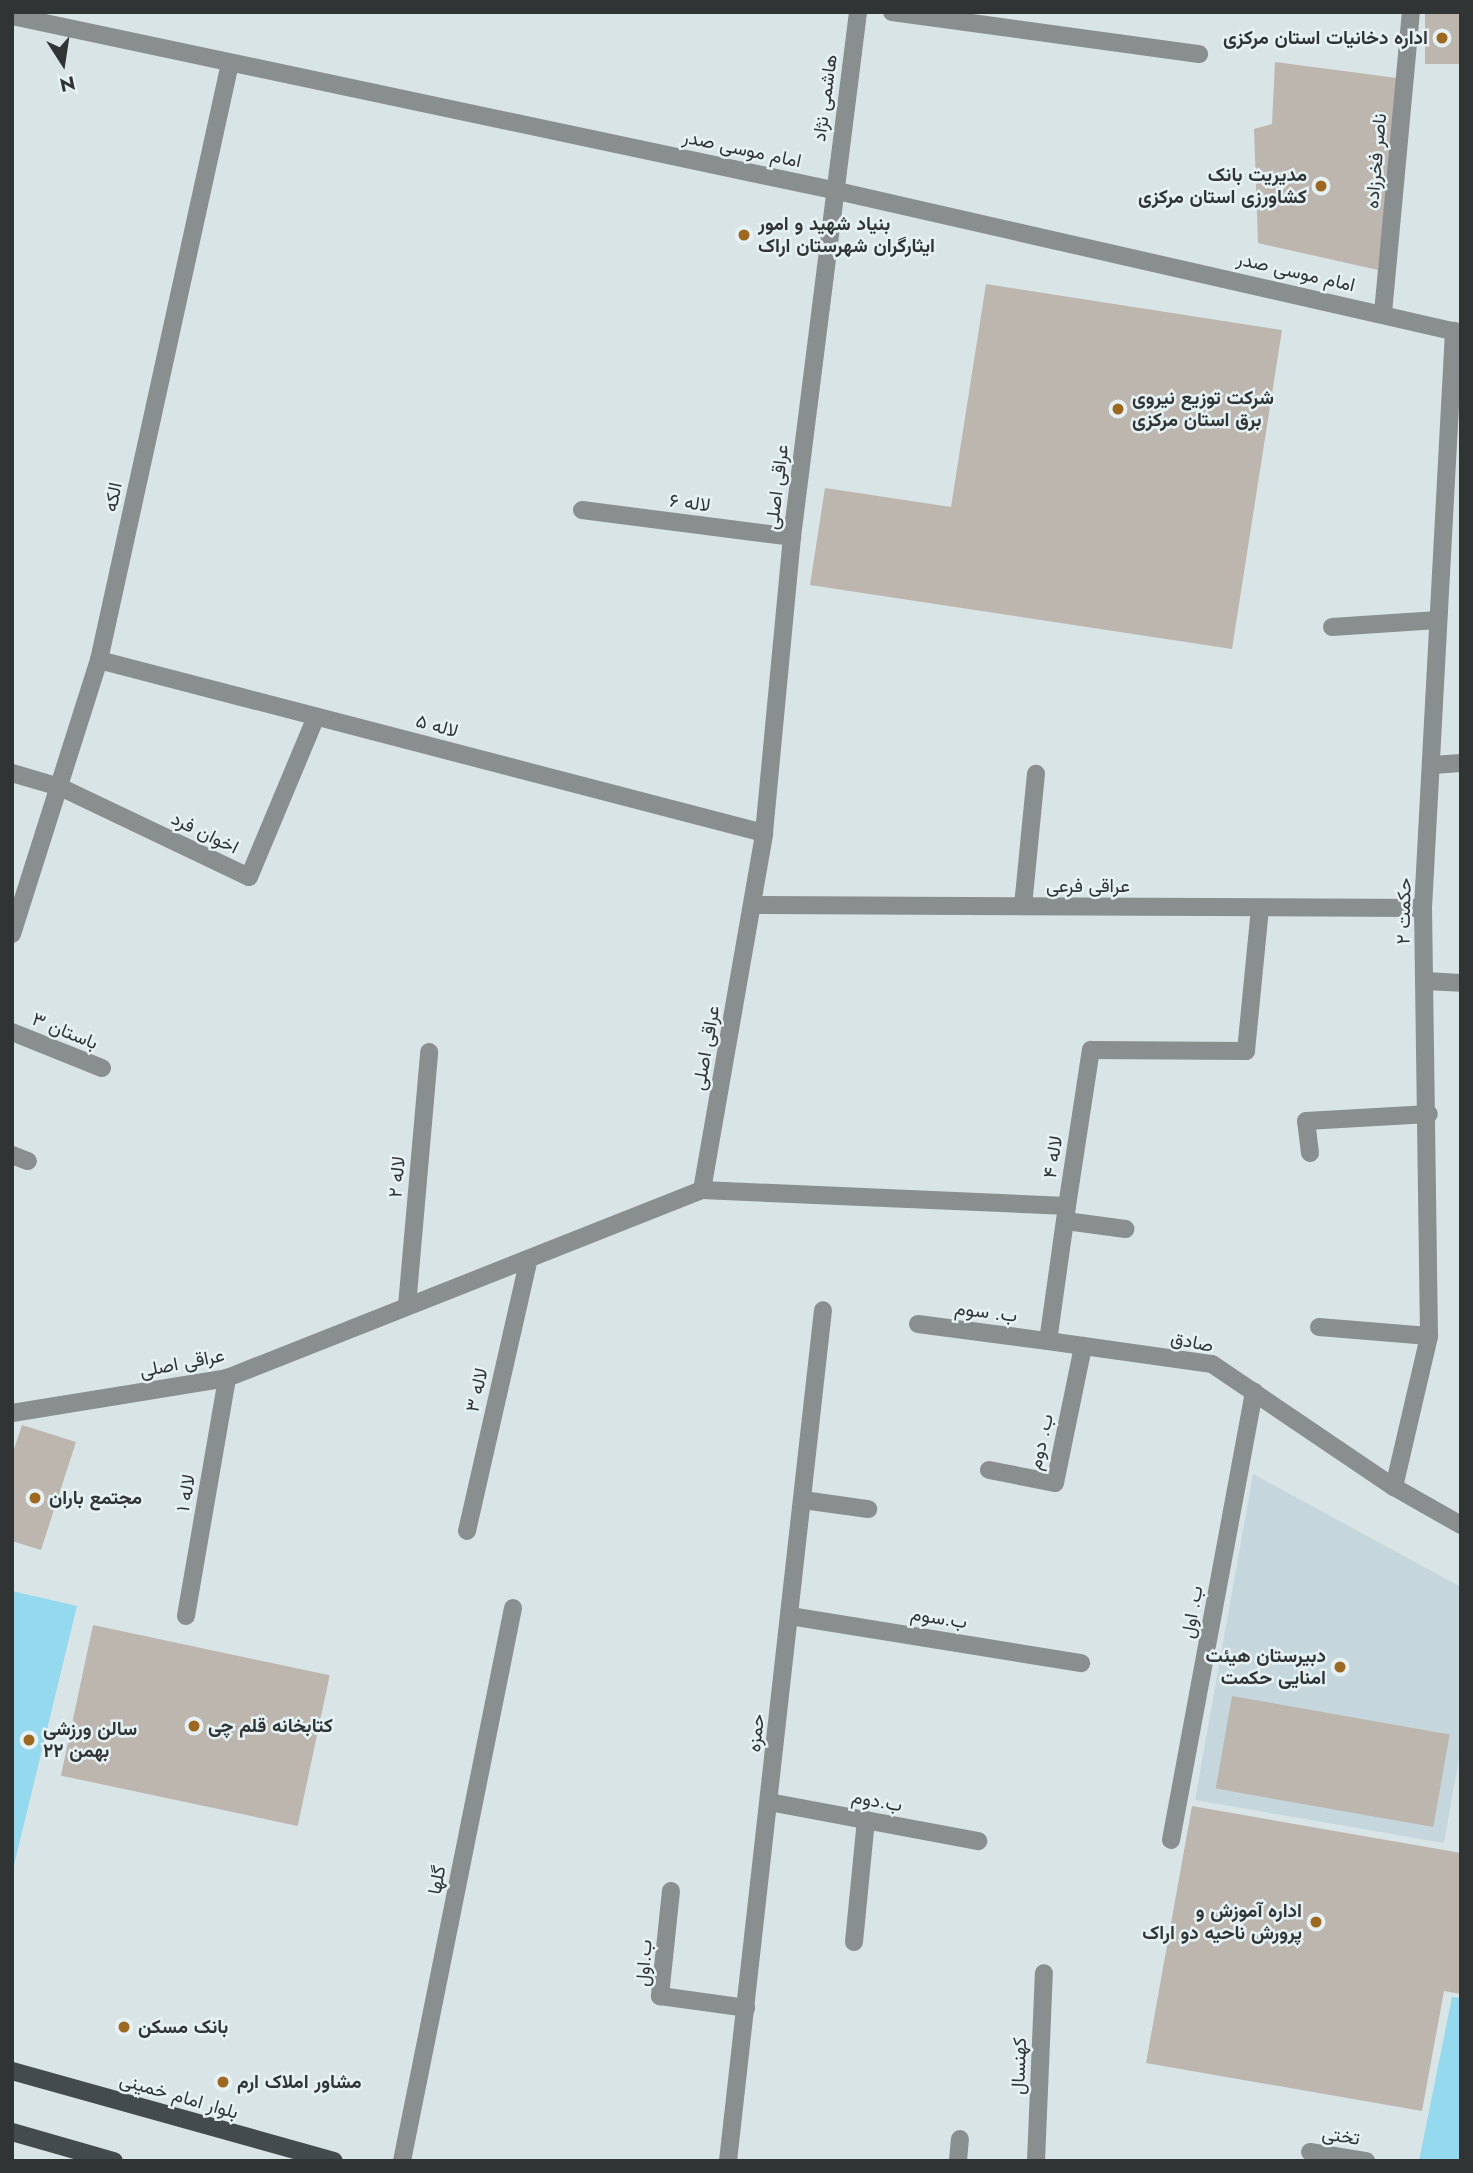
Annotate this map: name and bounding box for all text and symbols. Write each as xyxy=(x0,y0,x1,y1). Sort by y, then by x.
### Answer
place label: اداره دخانیات استان مرکزی xyxy=(1223,27,1428,49)
north arrow xyxy=(28,28,98,98)
marker: اداره دخانیات استان مرکزی xyxy=(1434,30,1450,46)
street label: هاشمی نژاد xyxy=(808,53,842,143)
text: N xyxy=(57,69,78,99)
street label: ناصر فخرزاده xyxy=(1360,112,1392,210)
street label: امام موسی صدر xyxy=(681,125,803,173)
place label: مدیریت بانک کشاورزی استان مرکزی xyxy=(1138,164,1307,208)
marker: مدیریت بانک کشاورزی استان مرکزی xyxy=(1313,178,1329,194)
place label: بنیاد شهید و امور ایثارگران شهرستان اراک xyxy=(758,213,935,257)
marker: بنیاد شهید و امور ایثارگران شهرستان اراک xyxy=(736,227,752,243)
street label: امام موسی صدر xyxy=(1235,247,1357,297)
place label: شرکت توزیع نیروی برق استان مرکزی xyxy=(1132,387,1274,431)
marker: شرکت توزیع نیروی برق استان مرکزی xyxy=(1110,401,1126,417)
street label: عراقی اصلی xyxy=(760,443,794,531)
street label: الکه xyxy=(99,480,127,514)
street label: لاله ۶ xyxy=(668,489,712,517)
street label: لاله ۵ xyxy=(413,709,461,743)
street label: اخوان فرد xyxy=(168,807,242,859)
street label: عراقی فرعی xyxy=(1046,875,1130,897)
street label: حکمت ۲ xyxy=(1392,877,1416,945)
street label: عراقی اصلی xyxy=(687,1004,725,1092)
street label: باستان ۳ xyxy=(29,1008,101,1054)
street label: لاله ۴ xyxy=(1038,1134,1068,1180)
street label: لاله ۲ xyxy=(384,1155,410,1199)
street label: ب. سوم xyxy=(953,1297,1019,1327)
street label: صادق xyxy=(1169,1327,1215,1357)
street label: عراقی اصلی xyxy=(138,1344,226,1382)
street label: لاله ۳ xyxy=(461,1366,493,1414)
street label: ب. دوم xyxy=(1023,1412,1059,1472)
street label: لاله ۱ xyxy=(172,1473,200,1513)
place label: مجتمع باران xyxy=(49,1487,142,1509)
marker: مجتمع باران xyxy=(27,1490,43,1506)
street label: ب. اول xyxy=(1176,1584,1208,1640)
street label: ب.سوم xyxy=(909,1602,969,1634)
place label: دبیرستان هیئت امنایی حکمت xyxy=(1206,1645,1326,1689)
marker: دبیرستان هیئت امنایی حکمت xyxy=(1332,1659,1348,1675)
street label: حمزه xyxy=(743,1713,769,1753)
place label: کتابخانه قلم چی xyxy=(208,1715,333,1737)
place label: سالن ورزشی ۲۲ بهمن xyxy=(43,1718,137,1762)
marker: کتابخانه قلم چی xyxy=(186,1718,202,1734)
marker: سالن ورزشی ۲۲ بهمن xyxy=(21,1732,37,1748)
street label: ب.دوم xyxy=(850,1785,904,1817)
street label: گلها xyxy=(423,1864,451,1896)
place label: اداره آموزش و پرورش ناحیه دو اراک xyxy=(1142,1900,1302,1944)
marker: اداره آموزش و پرورش ناحیه دو اراک xyxy=(1308,1914,1324,1930)
street label: ب.اول xyxy=(631,1939,657,1987)
place label: بانک مسکن xyxy=(138,2016,228,2038)
marker: بانک مسکن xyxy=(116,2019,132,2035)
street label: کهنسال xyxy=(1007,2037,1031,2095)
street label: بلوار امام خمینی xyxy=(117,2068,241,2124)
place label: مشاور املاک ارم xyxy=(237,2071,362,2093)
marker: مشاور املاک ارم xyxy=(215,2074,231,2090)
street label: تختی xyxy=(1320,2122,1362,2150)

